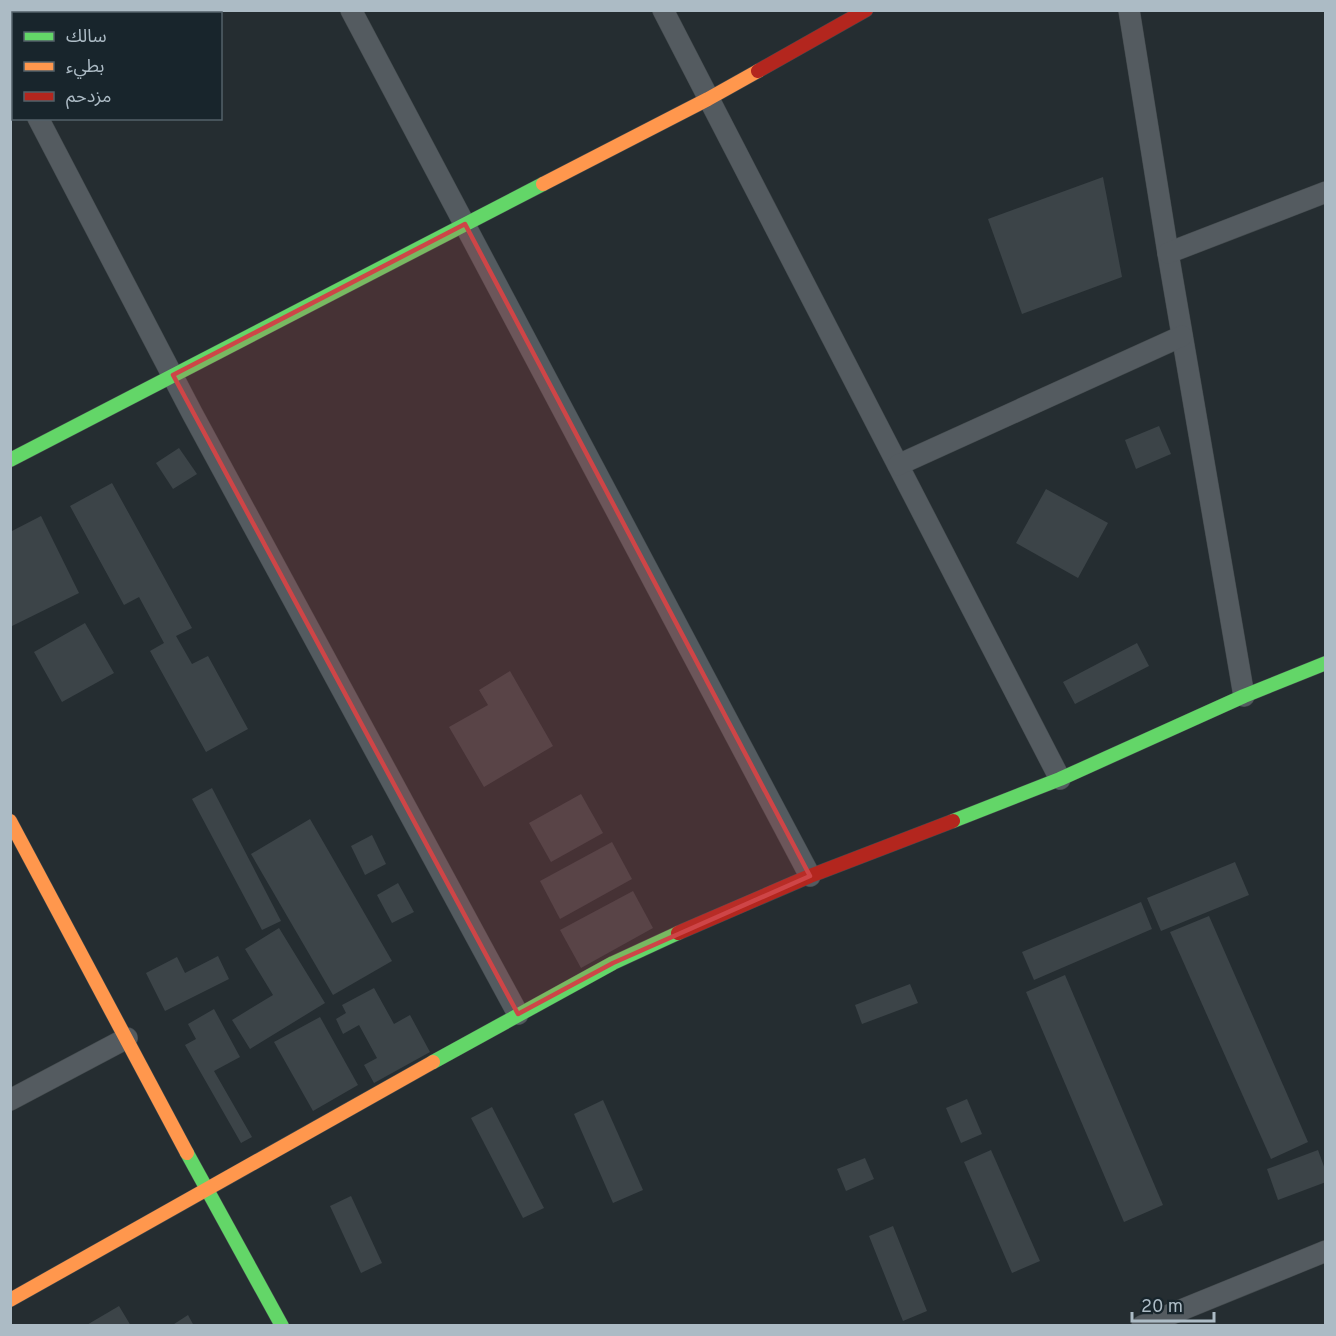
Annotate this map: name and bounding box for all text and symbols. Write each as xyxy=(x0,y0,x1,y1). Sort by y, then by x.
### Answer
legend xyxy=(12,12,222,120)
text: سالك xyxy=(66,26,107,49)
text: بطيء xyxy=(66,56,104,79)
text: مزدحم xyxy=(66,86,111,109)
scale bar xyxy=(1132,1285,1214,1323)
text: 20 m xyxy=(1141,1296,1183,1319)

